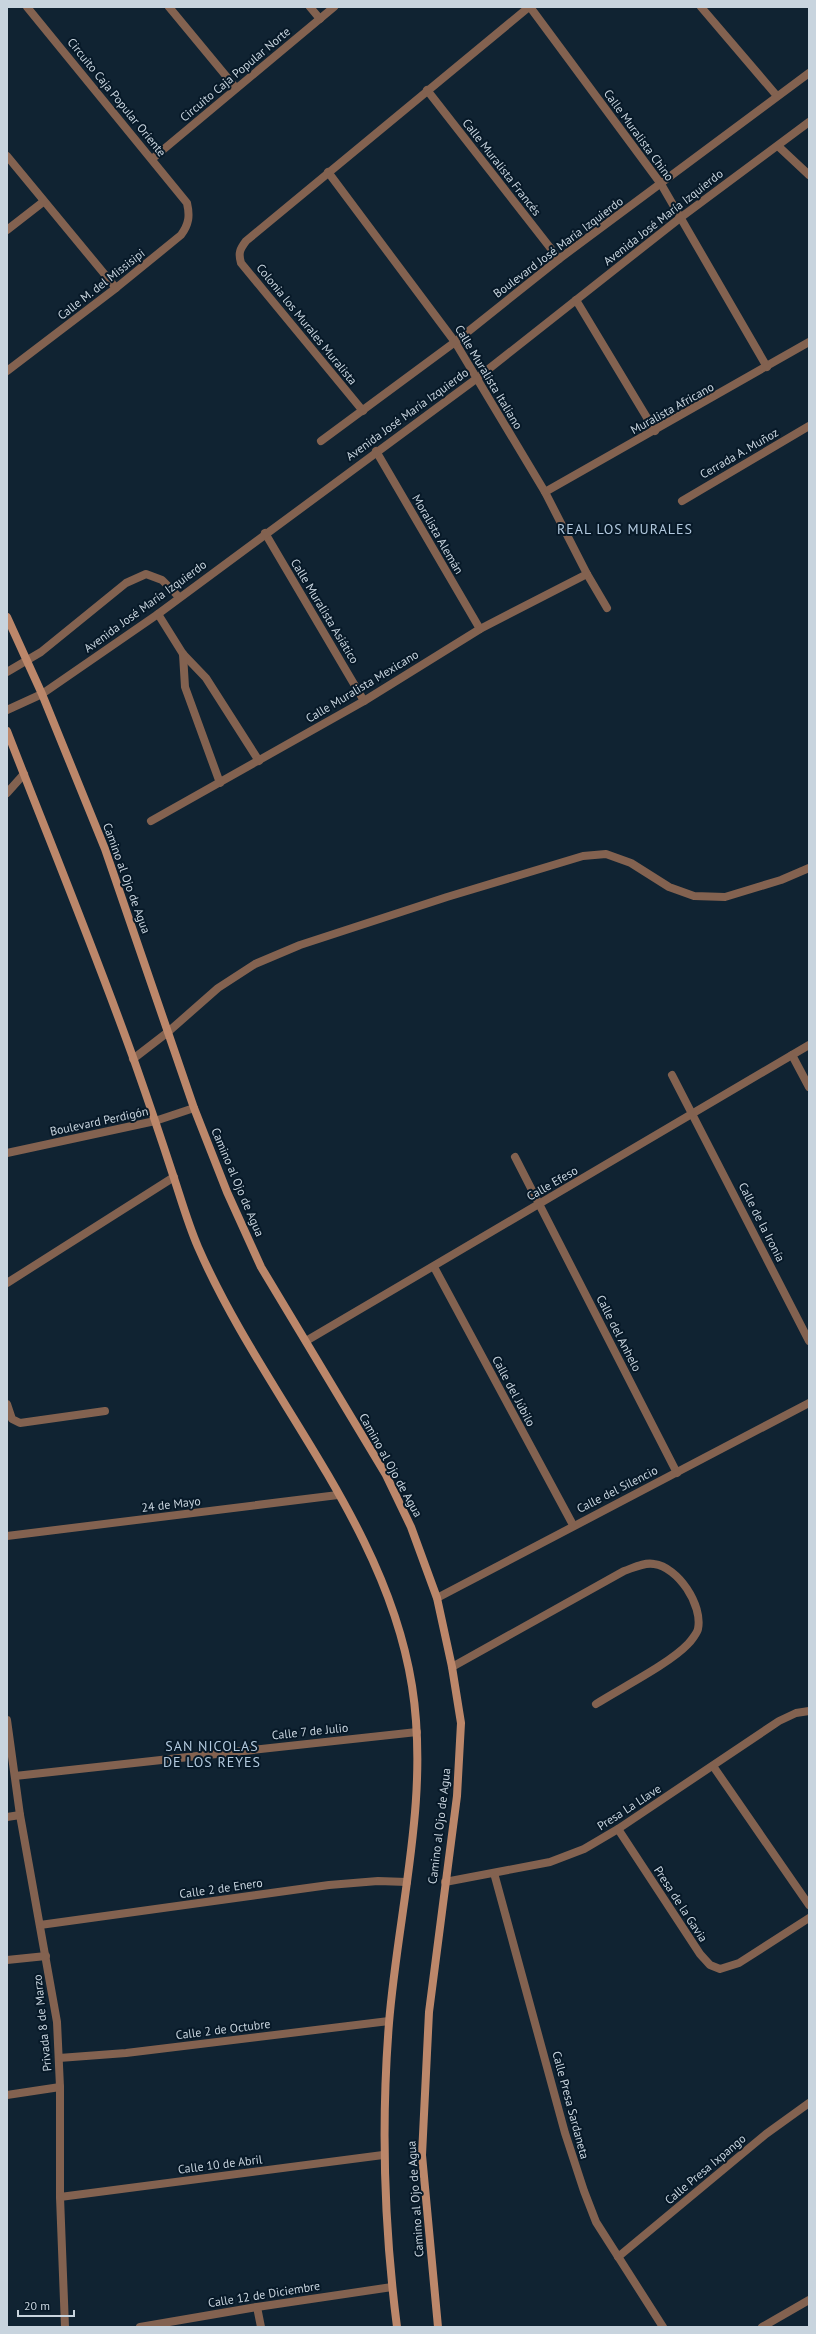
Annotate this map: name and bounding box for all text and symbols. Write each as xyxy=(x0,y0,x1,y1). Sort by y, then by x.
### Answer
street label: Circuito Caja Popular Norte xyxy=(177,24,293,124)
street label: Circuito Caja Popular Oriente xyxy=(64,35,170,159)
street label: Calle Muralista Chino xyxy=(601,86,677,184)
street label: Calle Muralista Francés xyxy=(459,116,545,218)
street label: Avenida José María Izquierdo xyxy=(600,166,726,268)
street label: Boulevard José María Izquierdo xyxy=(490,193,626,301)
street label: Calle M. del Missisipi xyxy=(54,245,148,323)
street label: Colonia los Murales Muralista xyxy=(253,260,361,388)
street label: Calle Muralista Italiano xyxy=(452,322,526,432)
street label: Avenida José María Izquierdo xyxy=(343,365,471,463)
street label: Muralista Africano xyxy=(628,379,716,437)
street label: Cerrada A. Muñoz xyxy=(697,424,781,482)
street label: Moralista Alemán xyxy=(409,492,467,576)
district label: REAL LOS MURALES xyxy=(557,520,693,538)
street label: Calle Muralista Asiático xyxy=(288,556,362,666)
street label: Avenida José María Izquierdo xyxy=(81,557,209,655)
street label: Calle Muralista Mexicano xyxy=(303,646,421,726)
street label: Camino al Ojo de Agua xyxy=(100,821,154,935)
street label: Boulevard Perdigón xyxy=(48,1103,150,1139)
street label: Camino al Ojo de Agua xyxy=(208,1125,268,1239)
street label: Calle Efeso xyxy=(524,1162,580,1204)
street label: Calle de la Ironía xyxy=(736,1180,788,1264)
street label: Calle del Anhelo xyxy=(593,1292,645,1374)
street label: Calle del Júbilo xyxy=(489,1353,539,1429)
street label: Camino al Ojo de Agua xyxy=(356,1410,426,1520)
street label: Calle del Silencio xyxy=(574,1462,660,1516)
street label: 24 de Mayo xyxy=(141,1493,201,1515)
street label: Calle 7 de Julio xyxy=(271,1720,349,1742)
district label: SAN NICOLAS DE LOS REYES xyxy=(163,1737,261,1771)
street label: Camino al Ojo de Agua xyxy=(424,1767,454,1885)
street label: Presa La Llave xyxy=(594,1781,664,1833)
street label: Presa de la Gavia xyxy=(651,1863,711,1945)
street label: Calle 2 de Enero xyxy=(178,1875,264,1901)
street label: Privada 8 de Marzo xyxy=(29,1974,55,2072)
street label: Calle 2 de Octubre xyxy=(175,2016,271,2042)
street label: Calle Presa Sardaneta xyxy=(549,2049,593,2161)
street label: Calle Presa Ixpango xyxy=(661,2131,749,2207)
street label: Camino al Ojo de Agua xyxy=(403,2140,427,2258)
street label: Calle 10 de Abril xyxy=(177,2151,264,2177)
street label: Calle 12 de Diciembre xyxy=(207,2278,321,2310)
scale bar xyxy=(18,2292,74,2318)
text: 20 m xyxy=(24,2298,50,2313)

